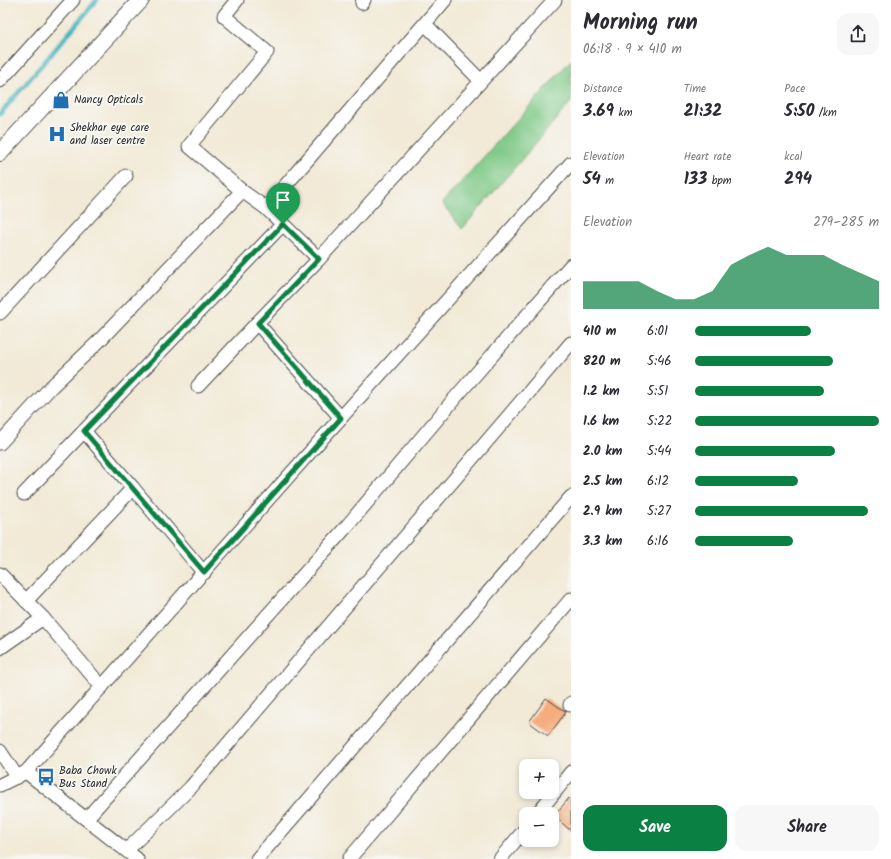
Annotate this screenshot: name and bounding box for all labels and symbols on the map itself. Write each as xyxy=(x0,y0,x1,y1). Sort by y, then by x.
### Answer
shop icon: Nancy Opticals xyxy=(51,90,71,110)
place label: Nancy Opticals xyxy=(74,91,144,109)
place label: Shekhar eye care and laser centre xyxy=(70,119,149,150)
hospital icon: Shekhar eye care and laser centre xyxy=(47,124,67,144)
pin xyxy=(266,183,300,224)
place label: Baba Chowk Bus Stand xyxy=(59,762,117,793)
bus stop icon: Baba Chowk Bus Stand xyxy=(36,767,56,787)

